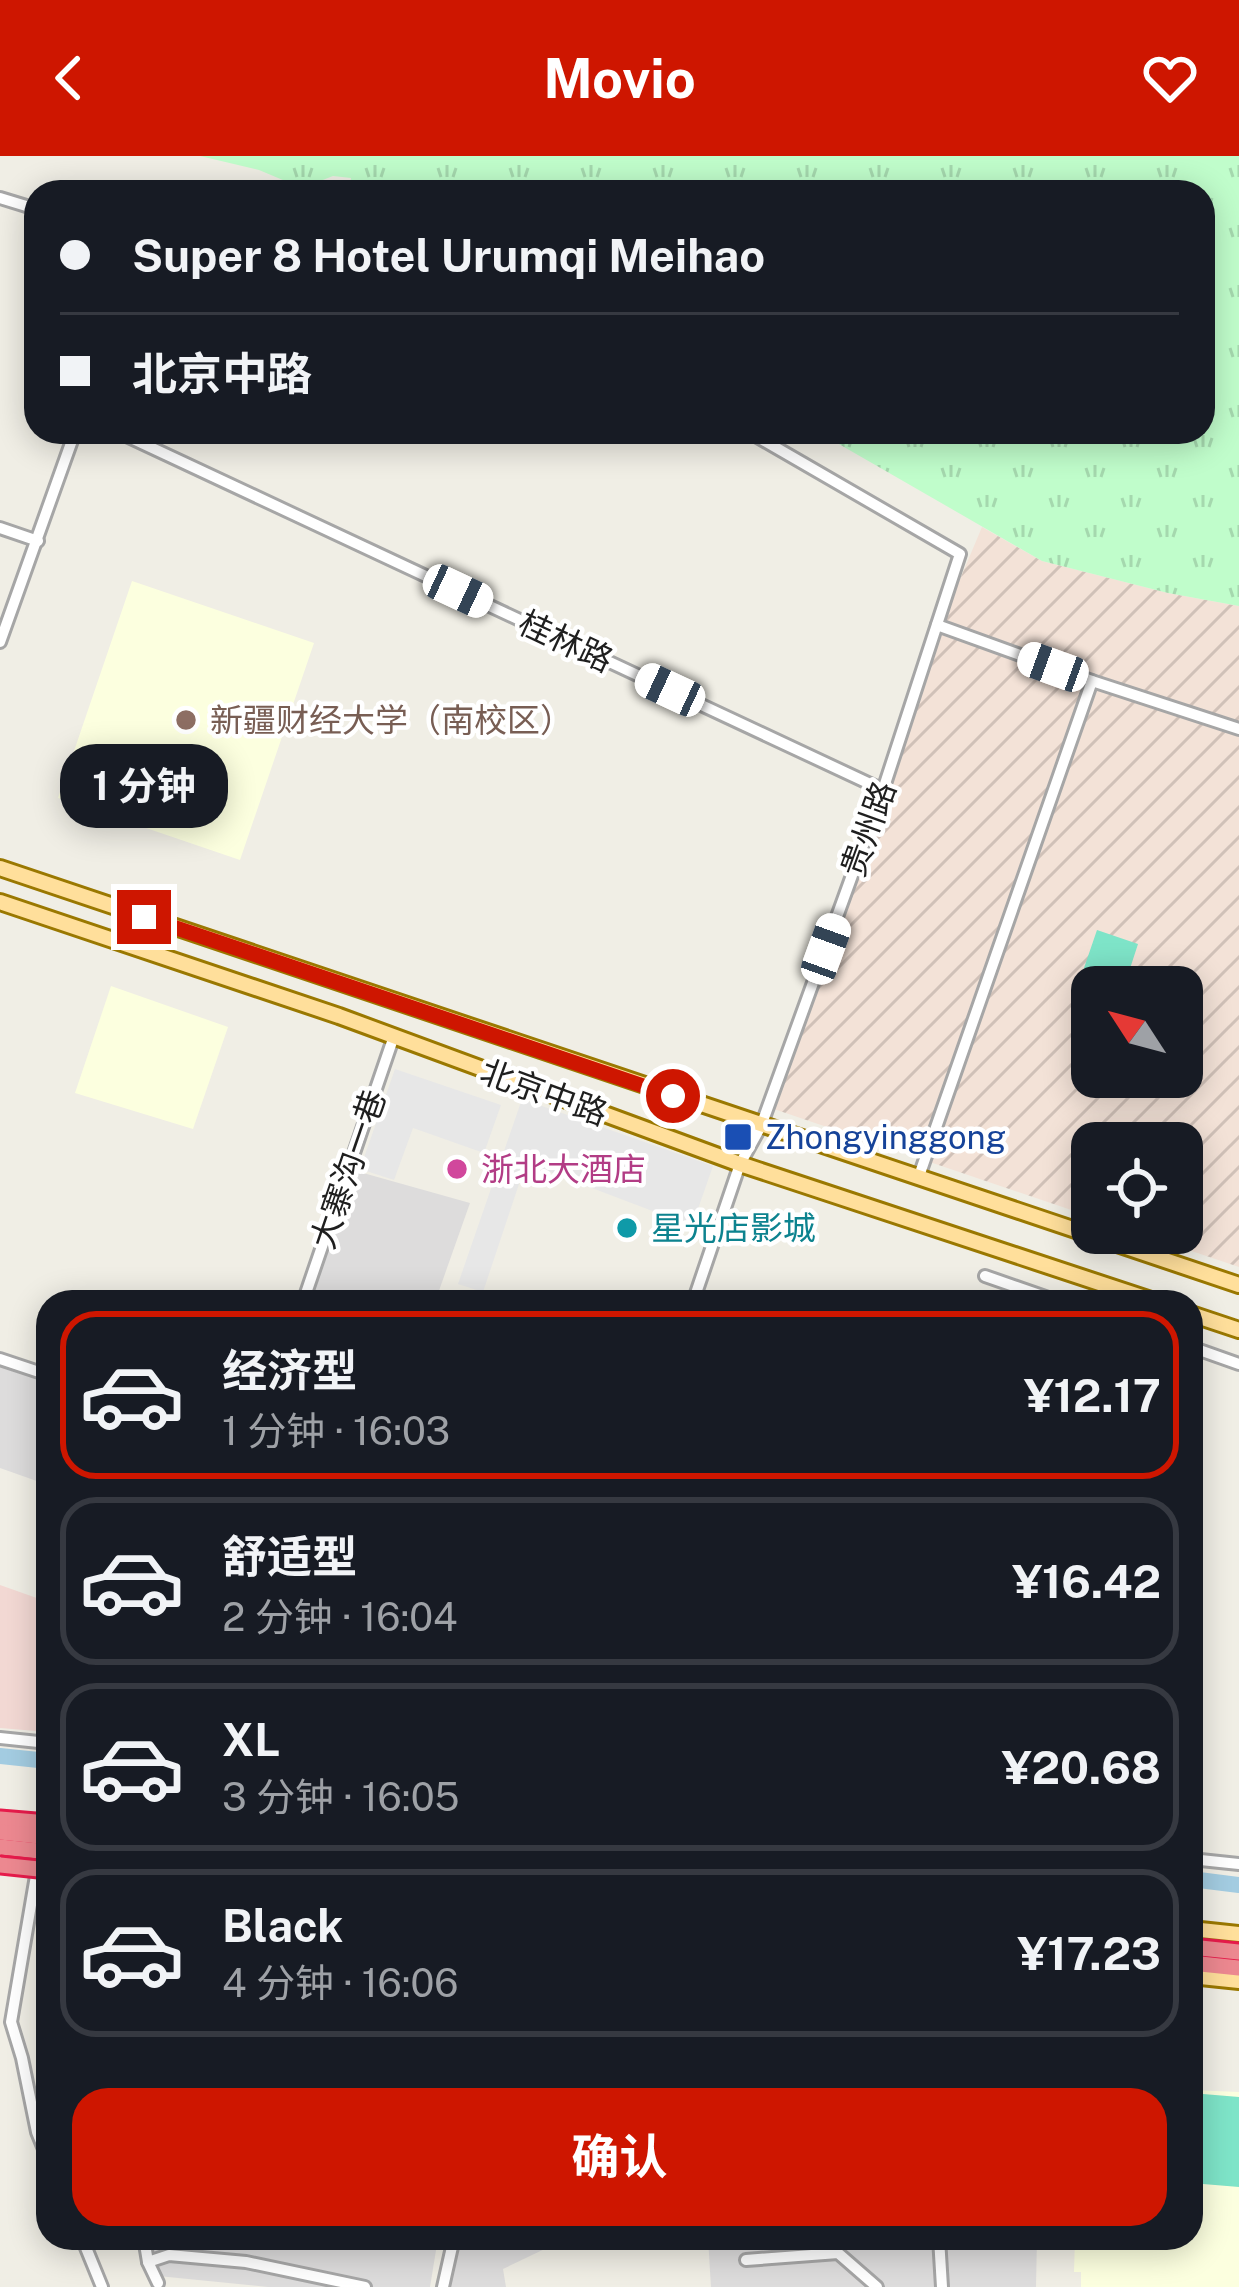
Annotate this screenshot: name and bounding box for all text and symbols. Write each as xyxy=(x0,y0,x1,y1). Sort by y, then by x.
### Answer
icon: back xyxy=(36,45,102,111)
icon: heart xyxy=(1137,45,1203,111)
text: Movio xyxy=(543,47,696,110)
text: Super 8 Hotel Urumqi Meihao xyxy=(132,229,765,282)
text: 北京中路 xyxy=(132,347,312,400)
car xyxy=(418,559,498,623)
street label: 桂林路 xyxy=(513,603,619,679)
car xyxy=(1013,638,1093,696)
car xyxy=(630,658,710,722)
place label: 新疆财经大学（南校区） xyxy=(210,701,573,739)
marker: 新疆财经大学（南校区） xyxy=(173,707,199,733)
callout: 1 分钟 xyxy=(60,743,228,827)
text: 1 分钟 xyxy=(92,763,196,809)
street label: 贵州路 xyxy=(833,776,903,882)
route end xyxy=(117,890,171,944)
car xyxy=(797,909,855,989)
north arrow xyxy=(1071,966,1203,1098)
map controls xyxy=(1071,966,1203,1254)
street label: 北京中路 xyxy=(475,1052,613,1132)
route start xyxy=(646,1069,700,1123)
street label: 大寨沟一巷 xyxy=(303,1085,393,1253)
place label: Zhongyinggong xyxy=(765,1118,1006,1156)
marker: Zhongyinggong xyxy=(722,1121,754,1153)
button: locate xyxy=(1071,1122,1203,1254)
place label: 浙北大酒店 xyxy=(481,1150,646,1188)
marker: 浙北大酒店 xyxy=(444,1156,470,1182)
place label: 星光店影城 xyxy=(651,1209,816,1247)
marker: 星光店影城 xyxy=(614,1215,640,1241)
icon: car xyxy=(78,1341,186,1449)
text: 经济型 xyxy=(222,1344,357,1397)
text: ¥12.17 xyxy=(1024,1369,1161,1422)
text: 1 分钟 · 16:03 xyxy=(222,1408,450,1454)
icon: car xyxy=(78,1527,186,1635)
text: 舒适型 xyxy=(222,1530,357,1583)
text: ¥16.42 xyxy=(1012,1555,1161,1608)
text: 2 分钟 · 16:04 xyxy=(222,1594,458,1640)
icon: car xyxy=(78,1713,186,1821)
text: XL xyxy=(222,1713,280,1766)
text: ¥20.68 xyxy=(1002,1741,1161,1794)
text: 3 分钟 · 16:05 xyxy=(222,1774,460,1820)
icon: car xyxy=(78,1899,186,2007)
text: Black xyxy=(222,1899,343,1952)
text: ¥17.23 xyxy=(1018,1927,1161,1980)
text: 4 分钟 · 16:06 xyxy=(222,1960,458,2006)
button: 确认 xyxy=(72,2088,1167,2226)

